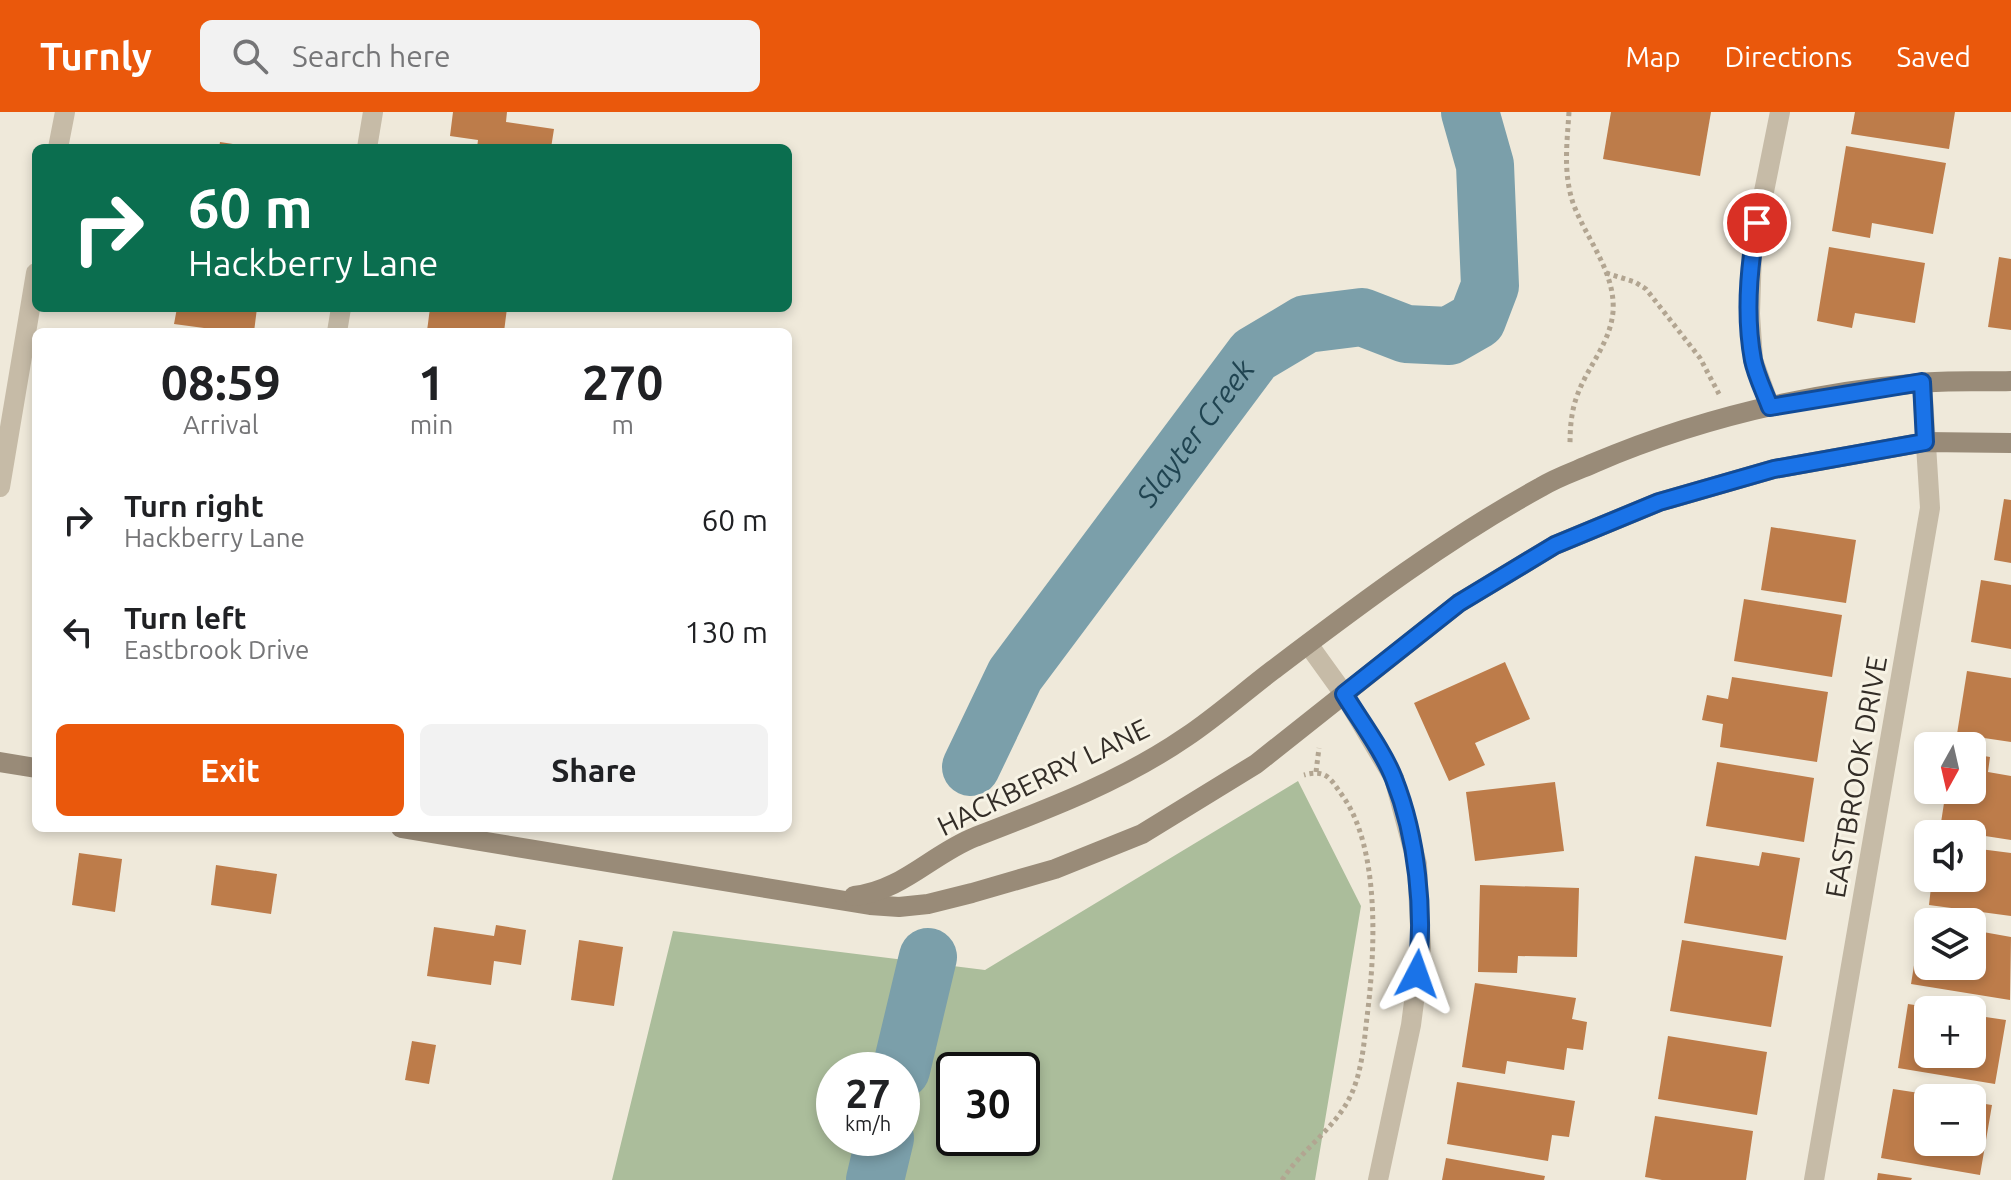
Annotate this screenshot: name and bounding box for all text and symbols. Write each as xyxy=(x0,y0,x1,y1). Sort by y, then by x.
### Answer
search box xyxy=(200,20,760,92)
icon: search xyxy=(228,34,272,78)
text: Turnly xyxy=(40,35,152,77)
text: Search here xyxy=(292,39,451,73)
text: Map xyxy=(1625,41,1681,72)
text: Directions xyxy=(1725,41,1852,72)
text: Saved xyxy=(1896,41,1971,72)
icon: right xyxy=(56,176,160,280)
text: 60 m xyxy=(188,176,313,239)
pin xyxy=(1723,189,1791,257)
icon: arrive xyxy=(1735,201,1779,245)
text: Hackberry Lane xyxy=(188,242,438,283)
water label: Slayter Creek xyxy=(1128,352,1261,513)
text: 08:59 xyxy=(161,355,281,409)
text: 1 xyxy=(418,355,445,409)
text: 270 xyxy=(582,355,663,409)
text: Arrival xyxy=(183,410,259,439)
text: min xyxy=(410,410,453,439)
text: m xyxy=(611,410,634,439)
text: Turn right xyxy=(124,489,264,523)
icon: right xyxy=(56,498,100,542)
text: 60 m xyxy=(701,503,768,537)
text: Hackberry Lane xyxy=(124,523,305,552)
text: Turn left xyxy=(124,601,246,635)
icon: left xyxy=(56,610,100,654)
text: 130 m xyxy=(684,615,768,649)
text: Eastbrook Drive xyxy=(124,635,309,664)
street label: EASTBROOK DRIVE xyxy=(1819,654,1892,900)
street label: HACKBERRY LANE xyxy=(932,712,1154,841)
button: Exit xyxy=(56,724,404,816)
button: Share xyxy=(420,724,768,816)
north arrow xyxy=(1914,732,1986,804)
map controls xyxy=(1914,732,1986,1156)
button: sound xyxy=(1914,820,1986,892)
button: layers xyxy=(1914,908,1986,980)
position arrow xyxy=(1375,932,1459,1016)
button: + xyxy=(1914,996,1986,1068)
speed limit sign: 30 xyxy=(936,1052,1040,1156)
text: 27 xyxy=(845,1071,891,1116)
button: − xyxy=(1914,1084,1986,1156)
text: km/h xyxy=(845,1112,891,1135)

